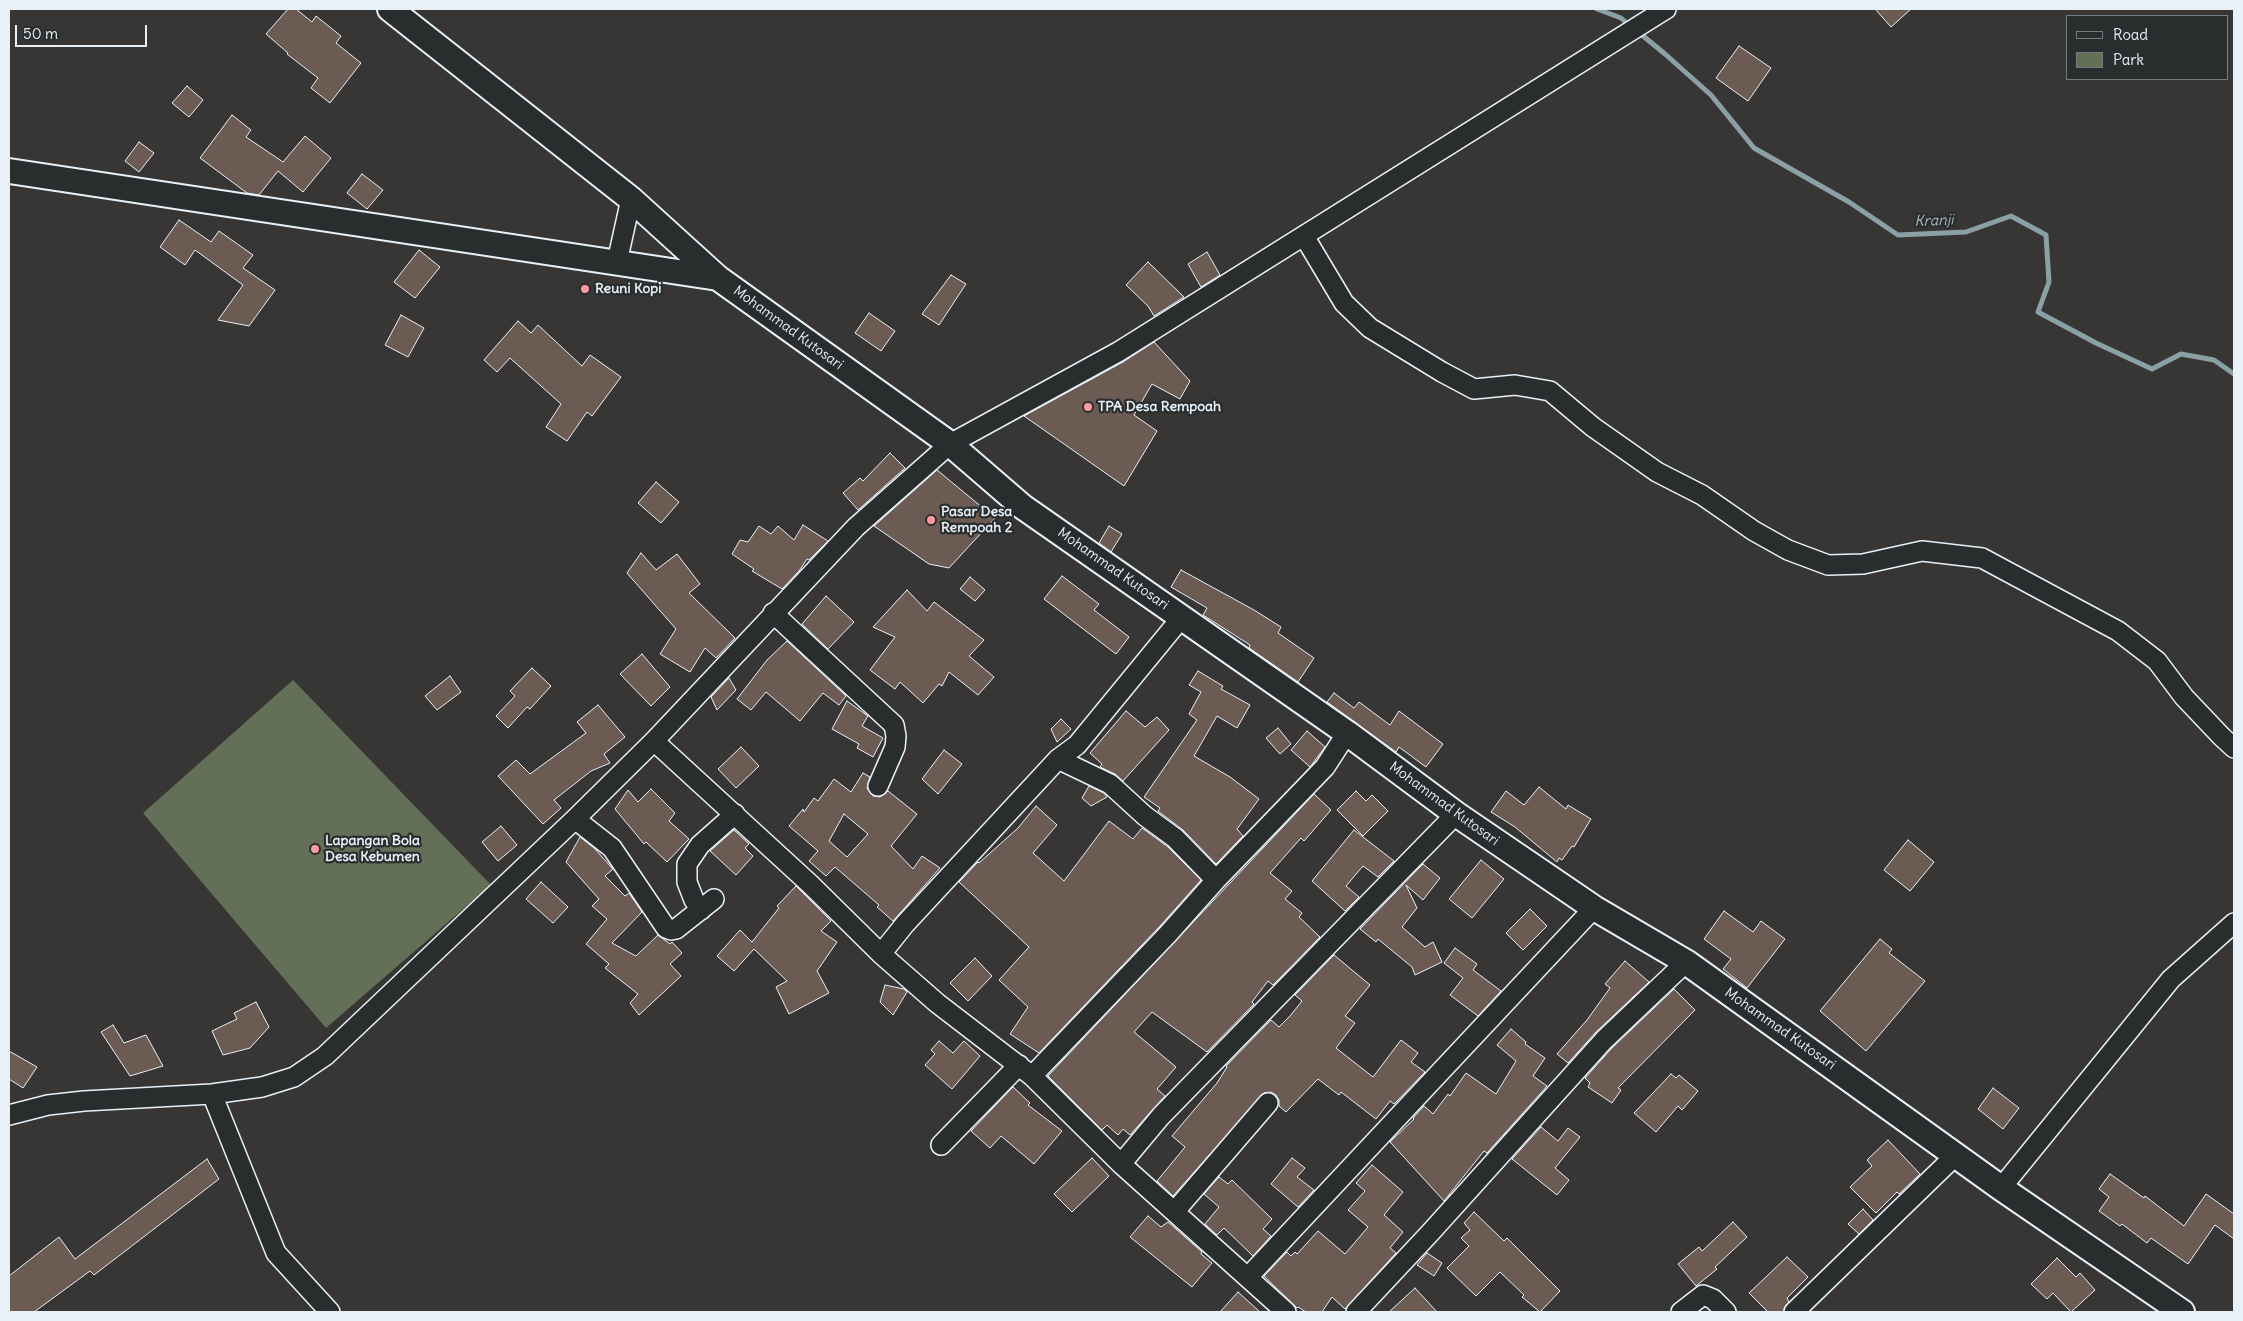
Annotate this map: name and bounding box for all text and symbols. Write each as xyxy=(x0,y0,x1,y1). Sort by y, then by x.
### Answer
scale bar xyxy=(18,15,150,47)
legend xyxy=(2066,15,2228,80)
text: 50 m xyxy=(23,24,58,43)
text: Road xyxy=(2113,25,2148,44)
text: Park xyxy=(2113,50,2144,69)
water label: Kranji xyxy=(1914,211,1954,231)
place label: Reuni Kopi xyxy=(595,281,661,297)
street label: Mohammad Kutosari xyxy=(730,282,846,374)
marker: Reuni Kopi xyxy=(579,283,591,295)
place label: TPA Desa Rempoah xyxy=(1098,399,1221,415)
marker: TPA Desa Rempoah xyxy=(1082,401,1094,413)
place label: Pasar Desa Rempoah 2 xyxy=(941,504,1012,536)
marker: Pasar Desa Rempoah 2 xyxy=(925,514,937,526)
street label: Mohammad Kutosari xyxy=(1054,524,1172,614)
street label: Mohammad Kutosari xyxy=(1386,758,1502,850)
place label: Lapangan Bola Desa Kebumen xyxy=(325,833,420,866)
marker: Lapangan Bola Desa Kebumen xyxy=(309,843,321,855)
street label: Mohammad Kutosari xyxy=(1721,984,1839,1074)

